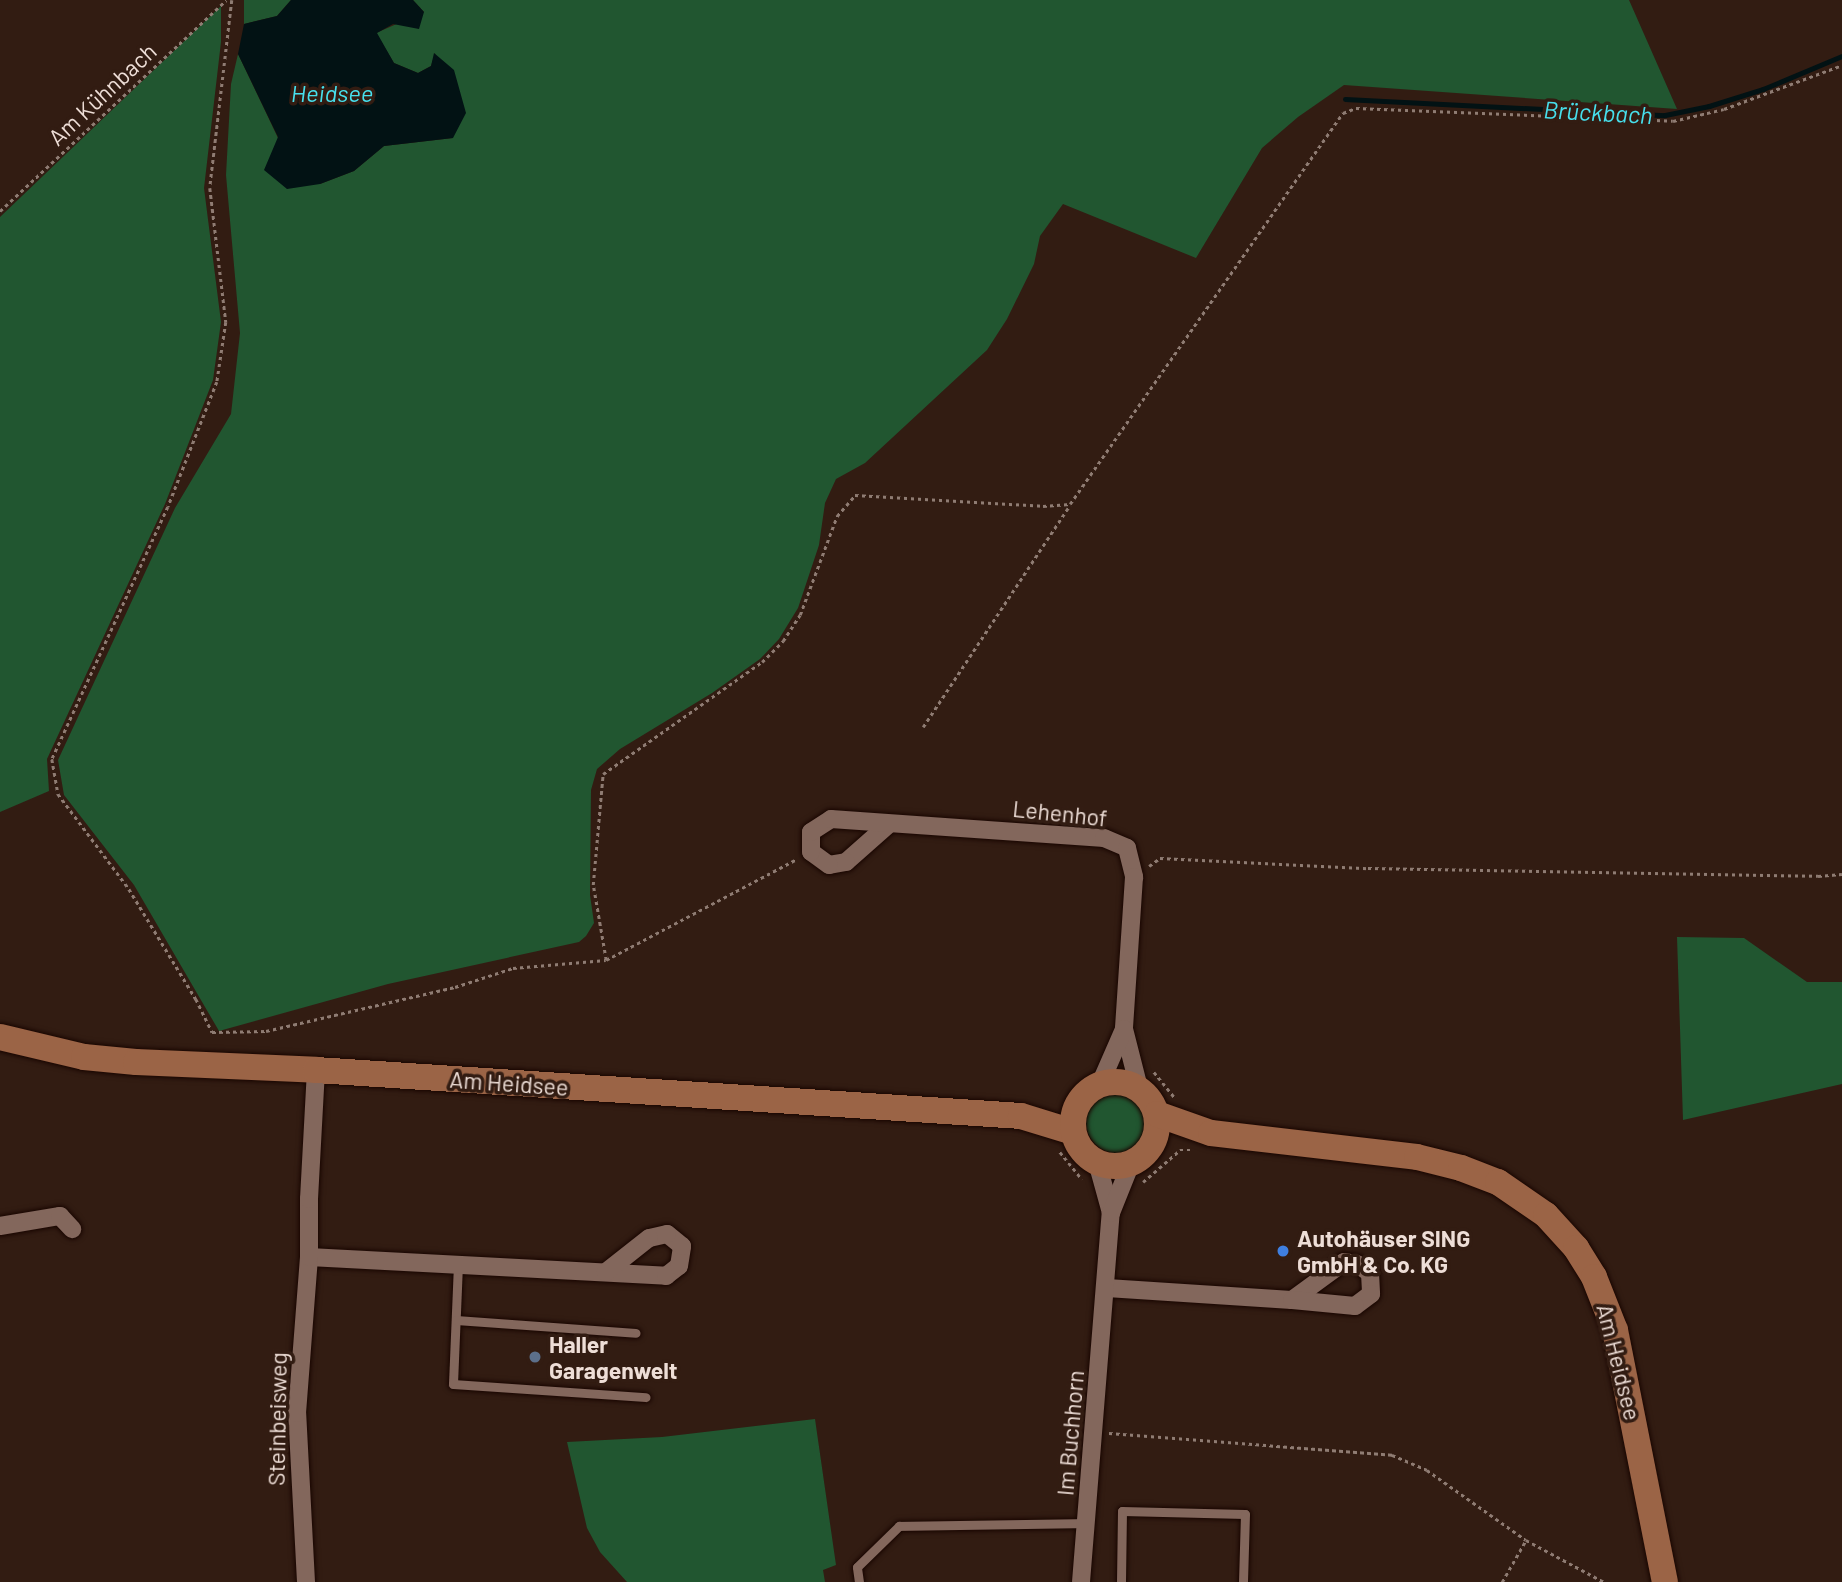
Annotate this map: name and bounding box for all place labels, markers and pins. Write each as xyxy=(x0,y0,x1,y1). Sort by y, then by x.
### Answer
place label: Autohäuser SING GmbH & Co. KG xyxy=(1297,1224,1470,1278)
marker: Autohäuser SING GmbH & Co. KG xyxy=(1275,1243,1291,1259)
place label: Haller Garagenwelt xyxy=(549,1330,678,1384)
marker: Haller Garagenwelt xyxy=(527,1349,543,1365)

